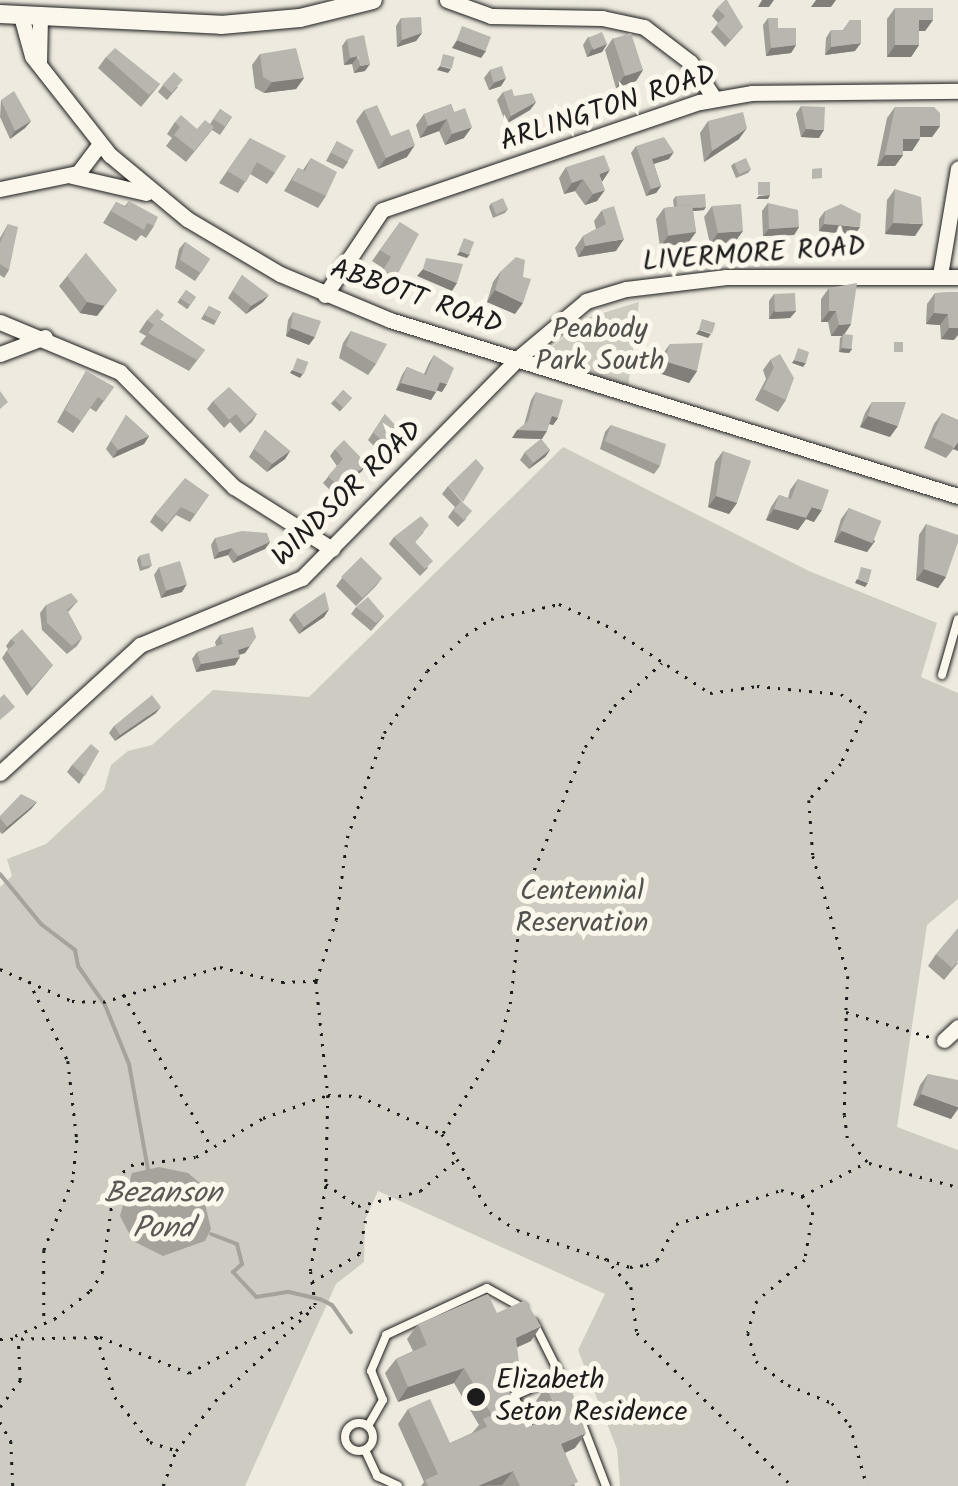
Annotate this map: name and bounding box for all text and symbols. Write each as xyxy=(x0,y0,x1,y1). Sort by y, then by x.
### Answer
street label: ARLINGTON ROAD xyxy=(496,58,720,160)
street label: LIVERMORE ROAD xyxy=(641,230,867,280)
street label: ABBOTT ROAD xyxy=(326,253,506,343)
park label: Peabody Park South xyxy=(536,313,664,379)
street label: WINDSOR ROAD xyxy=(266,414,430,574)
park label: Centennial Reservation xyxy=(516,875,648,941)
water label: Bezanson Pond xyxy=(104,1176,222,1246)
place label: Elizabeth Seton Residence xyxy=(496,1364,687,1430)
marker: Elizabeth Seton Residence xyxy=(465,1386,487,1408)

